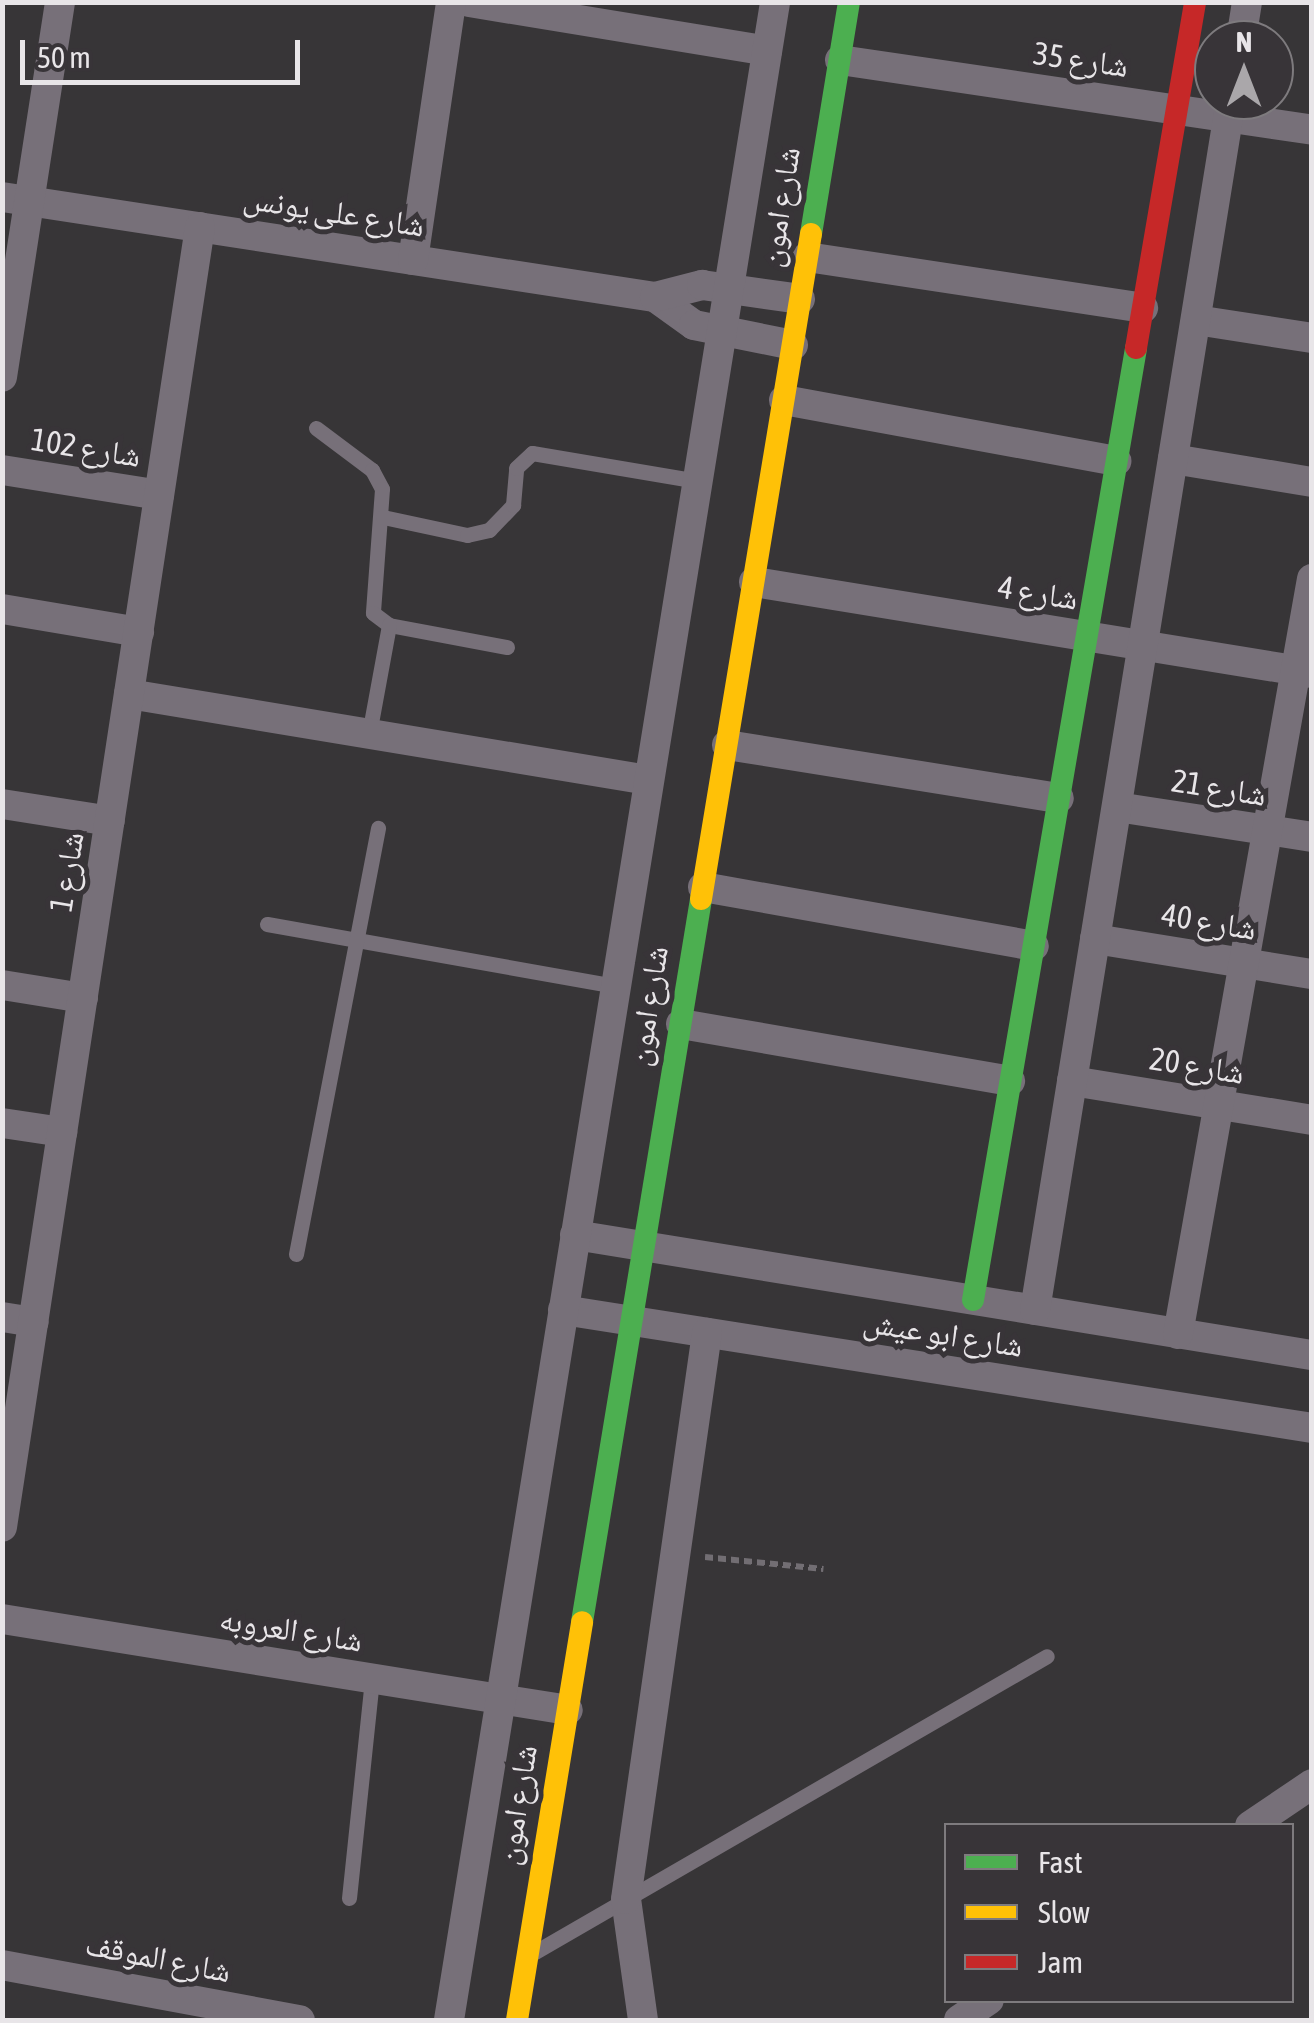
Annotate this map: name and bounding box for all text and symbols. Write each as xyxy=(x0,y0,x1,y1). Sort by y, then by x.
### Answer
scale bar xyxy=(25,20,305,82)
north arrow xyxy=(1194,20,1294,120)
text: N xyxy=(1236,26,1252,58)
street label: شارع 35 xyxy=(1031,34,1131,86)
text: 50 m xyxy=(37,40,91,74)
street label: شارع امون xyxy=(752,144,808,270)
street label: شارع على يونس xyxy=(241,179,427,245)
street label: شارع 102 xyxy=(29,420,143,476)
street label: شارع 4 xyxy=(995,568,1081,618)
street label: شارع 21 xyxy=(1169,762,1269,814)
street label: شارع 1 xyxy=(42,829,92,915)
street label: شارع 40 xyxy=(1159,896,1259,948)
street label: شارع امون xyxy=(620,943,676,1069)
street label: شارع 20 xyxy=(1147,1040,1247,1092)
street label: شارع ابو عيش xyxy=(860,1302,1026,1366)
street label: شارع العروبه xyxy=(217,1600,365,1660)
street label: شارع امون xyxy=(489,1742,545,1868)
legend xyxy=(944,1823,1294,2003)
text: Fast xyxy=(1038,1845,1083,1879)
text: Slow xyxy=(1038,1895,1090,1929)
street label: شارع الموقف xyxy=(82,1925,234,1991)
text: Jam xyxy=(1038,1945,1083,1979)

